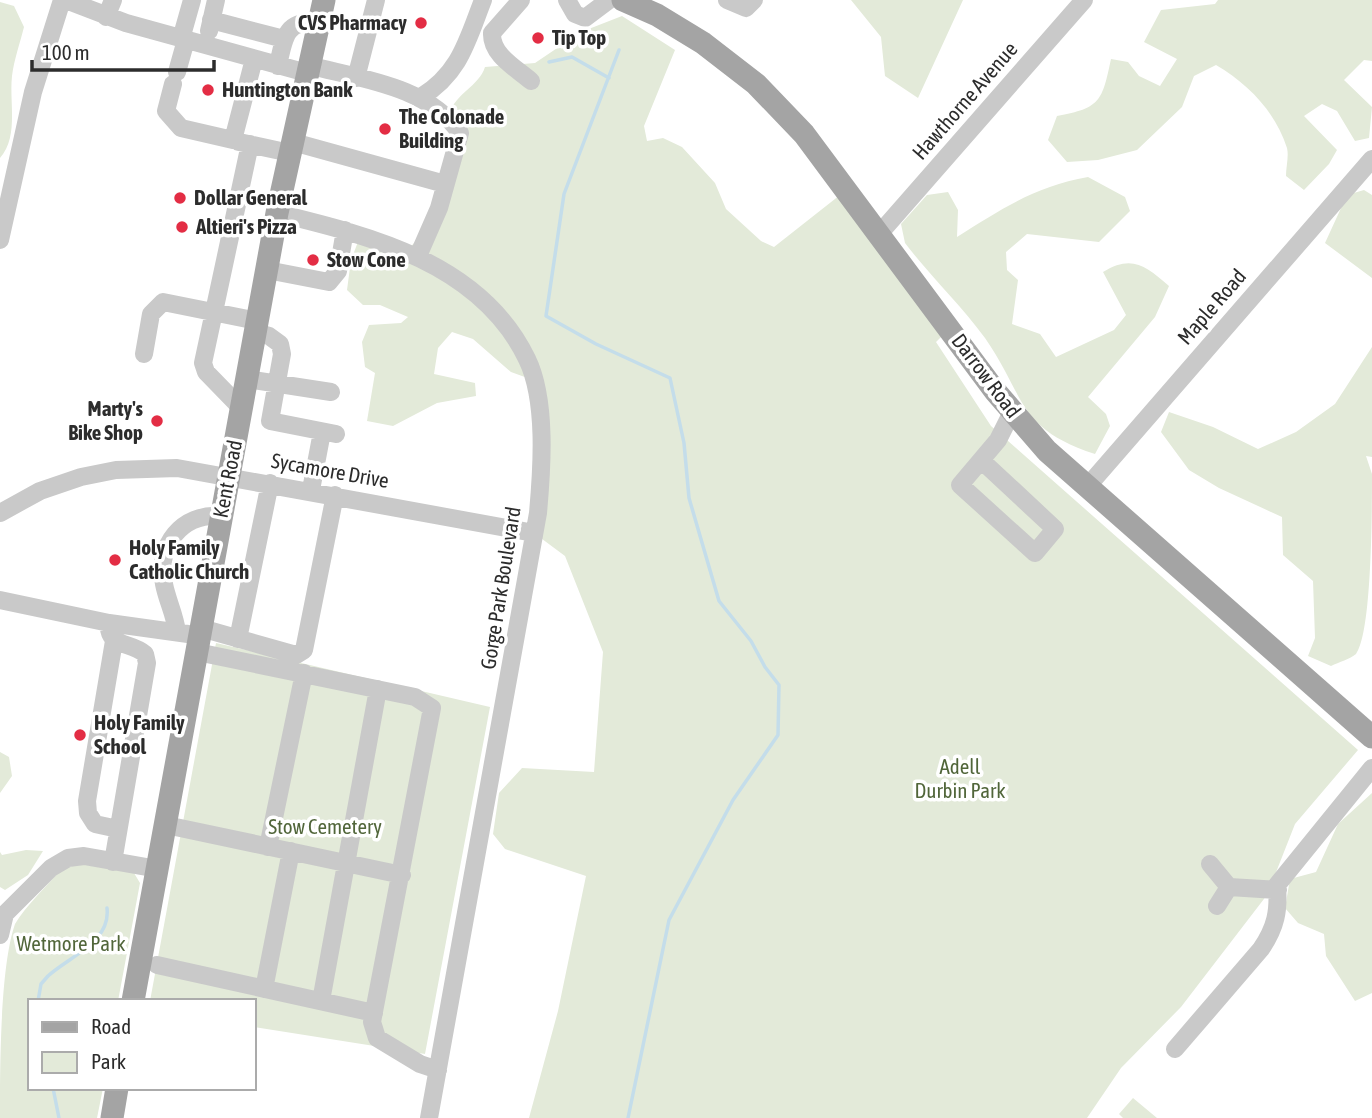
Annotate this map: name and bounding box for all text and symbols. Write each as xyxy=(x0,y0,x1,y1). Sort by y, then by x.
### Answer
place label: CVS Pharmacy xyxy=(298,10,407,34)
marker: CVS Pharmacy xyxy=(413,15,429,31)
place label: Tip Top xyxy=(552,25,606,49)
scale bar xyxy=(32,28,214,72)
marker: Tip Top xyxy=(530,30,546,46)
street label: Hawthorne Avenue xyxy=(907,37,1022,164)
text: 100 m xyxy=(42,40,90,64)
place label: Huntington Bank xyxy=(222,77,353,101)
marker: Huntington Bank xyxy=(200,82,216,98)
place label: The Colonade Building xyxy=(399,104,504,152)
marker: The Colonade Building xyxy=(377,121,393,137)
place label: Dollar General xyxy=(194,185,308,209)
marker: Dollar General xyxy=(172,190,188,206)
place label: Altieri's Pizza xyxy=(195,214,297,238)
marker: Altieri's Pizza xyxy=(174,219,190,235)
place label: Stow Cone xyxy=(327,247,406,271)
marker: Stow Cone xyxy=(305,252,321,268)
street label: Maple Road xyxy=(1172,264,1250,349)
street label: Darrow Road xyxy=(947,329,1026,422)
place label: Marty's Bike Shop xyxy=(68,396,144,444)
marker: Marty's Bike Shop xyxy=(149,413,165,429)
street label: Kent Road xyxy=(208,438,246,520)
street label: Sycamore Drive xyxy=(270,448,391,492)
street label: Gorge Park Boulevard xyxy=(475,505,525,671)
place label: Holy Family Catholic Church xyxy=(129,535,249,583)
marker: Holy Family Catholic Church xyxy=(107,552,123,568)
place label: Holy Family School xyxy=(94,710,185,758)
marker: Holy Family School xyxy=(72,727,88,743)
park label: Adell Durbin Park xyxy=(914,754,1006,802)
park label: Stow Cemetery xyxy=(268,814,382,838)
park label: Wetmore Park xyxy=(17,931,125,955)
legend xyxy=(28,999,256,1090)
text: Road xyxy=(91,1014,131,1038)
text: Park xyxy=(91,1049,126,1073)

